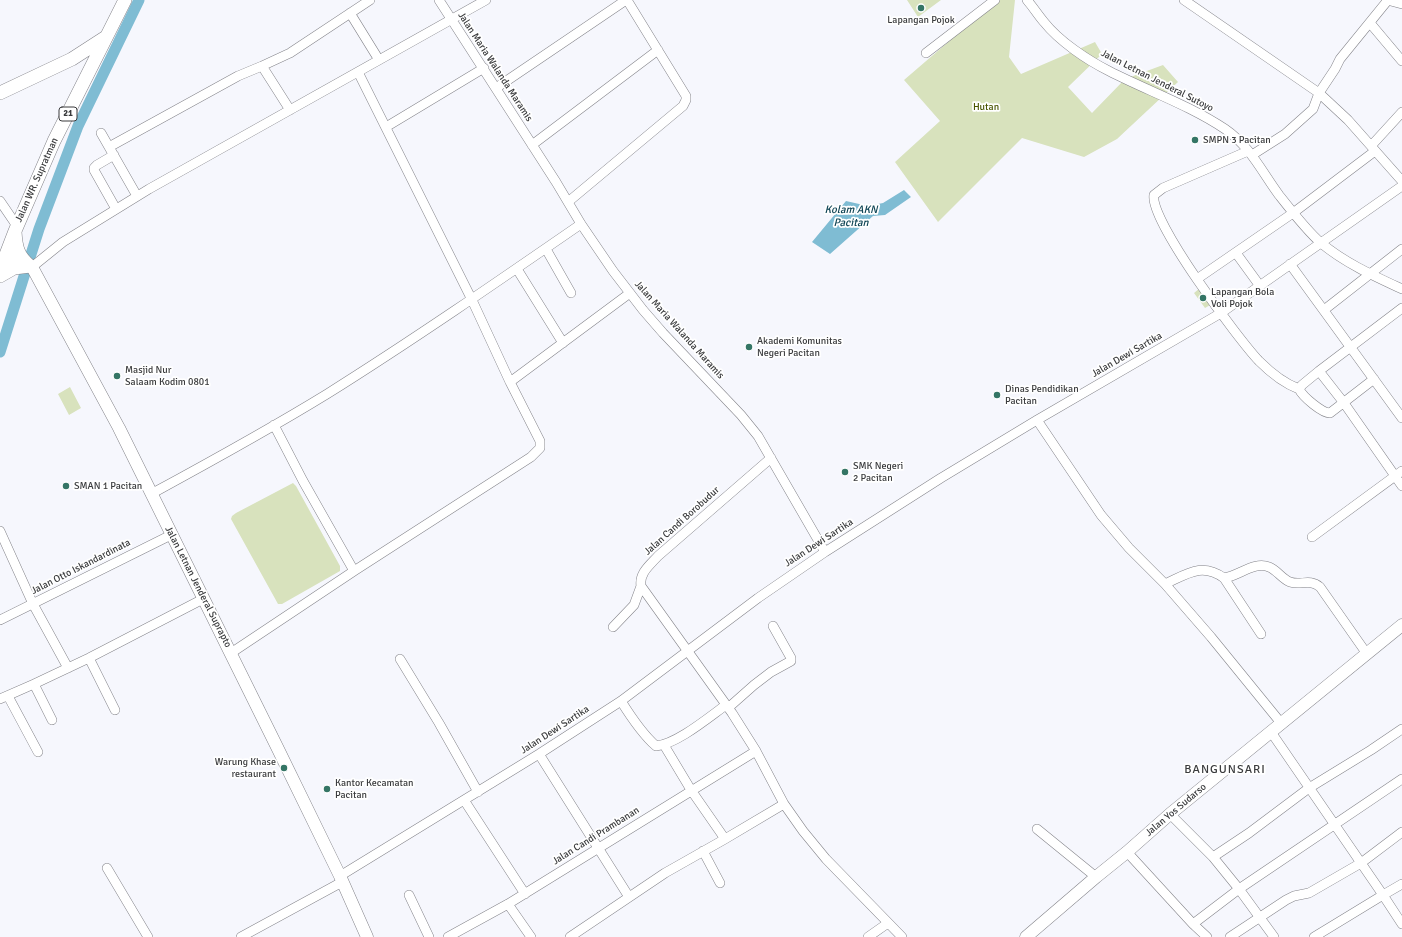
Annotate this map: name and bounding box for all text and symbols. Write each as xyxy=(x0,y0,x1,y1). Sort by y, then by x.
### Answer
marker: Lapangan Pojok xyxy=(916,3,926,13)
street label: Jalan Maria Walanda Maramis xyxy=(455,10,535,124)
place label: Lapangan Pojok xyxy=(887,14,955,26)
street label: Jalan Letnan Jenderal Sutoyo xyxy=(1099,47,1215,115)
park label: Hutan xyxy=(973,101,999,113)
road number: 21 xyxy=(59,107,77,121)
place label: SMPN 3 Pacitan xyxy=(1203,134,1271,146)
marker: SMPN 3 Pacitan xyxy=(1190,135,1200,145)
street label: Jalan WR. Supratman xyxy=(13,136,61,224)
water label: Kolam AKN Pacitan xyxy=(825,203,877,229)
street label: Jalan Maria Walanda Maramis xyxy=(632,278,726,382)
place label: Lapangan Bola Voli Pojok xyxy=(1211,286,1274,310)
marker: Lapangan Bola Voli Pojok xyxy=(1198,293,1208,303)
street label: Jalan Dewi Sartika xyxy=(1090,330,1164,380)
place label: Akademi Komunitas Negeri Pacitan xyxy=(757,335,842,358)
marker: Akademi Komunitas Negeri Pacitan xyxy=(744,342,754,352)
place label: Masjid Nur Salaam Kodim 0801 xyxy=(125,364,210,388)
marker: Masjid Nur Salaam Kodim 0801 xyxy=(112,371,122,381)
place label: Dinas Pendidikan Pacitan xyxy=(1005,383,1079,406)
marker: Dinas Pendidikan Pacitan xyxy=(992,390,1002,400)
place label: SMK Negeri 2 Pacitan xyxy=(853,460,903,484)
marker: SMK Negeri 2 Pacitan xyxy=(840,467,850,477)
place label: SMAN 1 Pacitan xyxy=(74,480,142,492)
marker: SMAN 1 Pacitan xyxy=(61,481,71,491)
street label: Jalan Candi Borobudur xyxy=(642,484,722,558)
street label: Jalan Dewi Sartika xyxy=(782,516,856,570)
street label: Jalan Letnan Jenderal Suprapto xyxy=(162,524,234,650)
street label: Jalan Otto Iskandardinata xyxy=(29,537,133,597)
street label: Jalan Dewi Sartika xyxy=(518,703,592,757)
place label: Warung Khase restaurant xyxy=(215,756,276,780)
marker: Warung Khase restaurant xyxy=(279,763,289,773)
district label: BANGUNSARI xyxy=(1184,763,1266,777)
place label: Kantor Kecamatan Pacitan xyxy=(335,777,414,800)
street label: Jalan Yos Sudarso xyxy=(1143,781,1209,839)
marker: Kantor Kecamatan Pacitan xyxy=(322,784,332,794)
street label: Jalan Candi Prambanan xyxy=(550,804,642,868)

